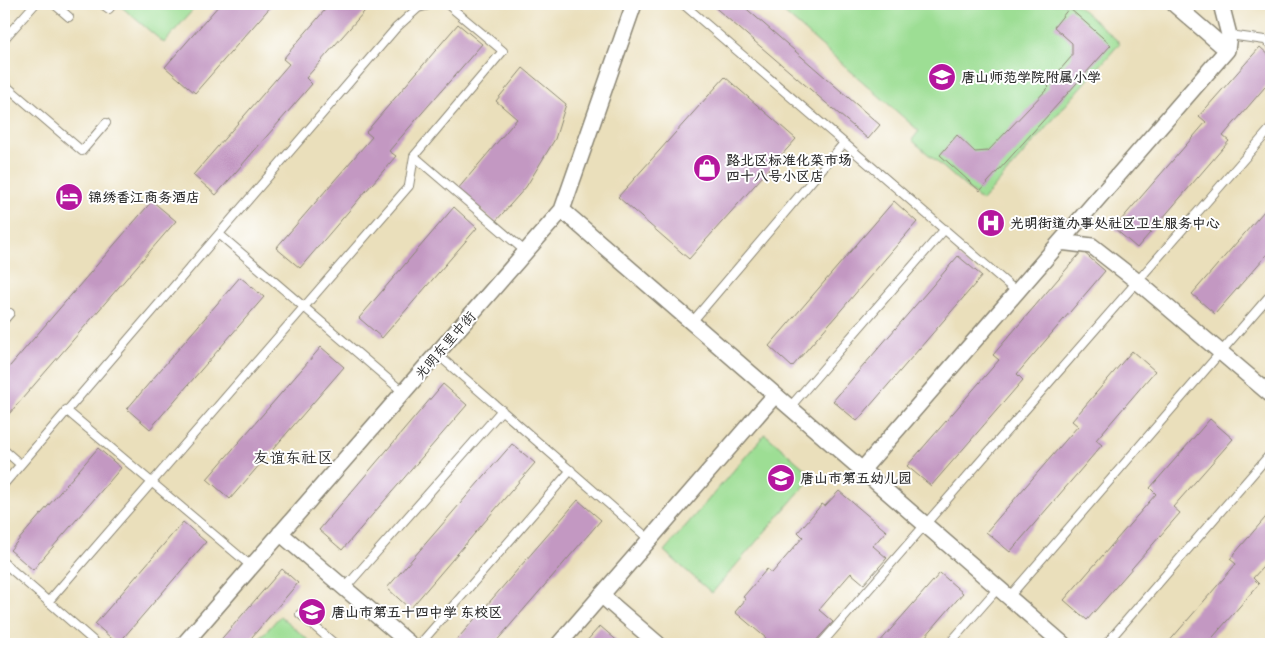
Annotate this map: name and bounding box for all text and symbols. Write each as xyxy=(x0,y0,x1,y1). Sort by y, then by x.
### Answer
school or university icon: 唐山师范学院附属小学 xyxy=(927,62,957,92)
place label: 唐山师范学院附属小学 xyxy=(961,68,1101,86)
place label: 路北区标准化菜市场 四十八号小区店 xyxy=(726,151,852,185)
shop icon: 路北区标准化菜市场 四十八号小区店 xyxy=(692,153,722,183)
hotel icon: 锦绣香江商务酒店 xyxy=(54,182,84,212)
place label: 锦绣香江商务酒店 xyxy=(88,188,200,206)
hospital icon: 光明街道办事处社区卫生服务中心 xyxy=(976,208,1006,238)
place label: 光明街道办事处社区卫生服务中心 xyxy=(1010,214,1220,232)
street label: 光明东里中街 xyxy=(411,307,479,383)
district label: 友谊东社区 xyxy=(253,447,333,467)
school or university icon: 唐山市第五幼儿园 xyxy=(766,463,796,493)
place label: 唐山市第五幼儿园 xyxy=(800,469,912,487)
school or university icon: 唐山市第五十四中学 东校区 xyxy=(297,597,327,627)
place label: 唐山市第五十四中学 东校区 xyxy=(331,603,502,621)

